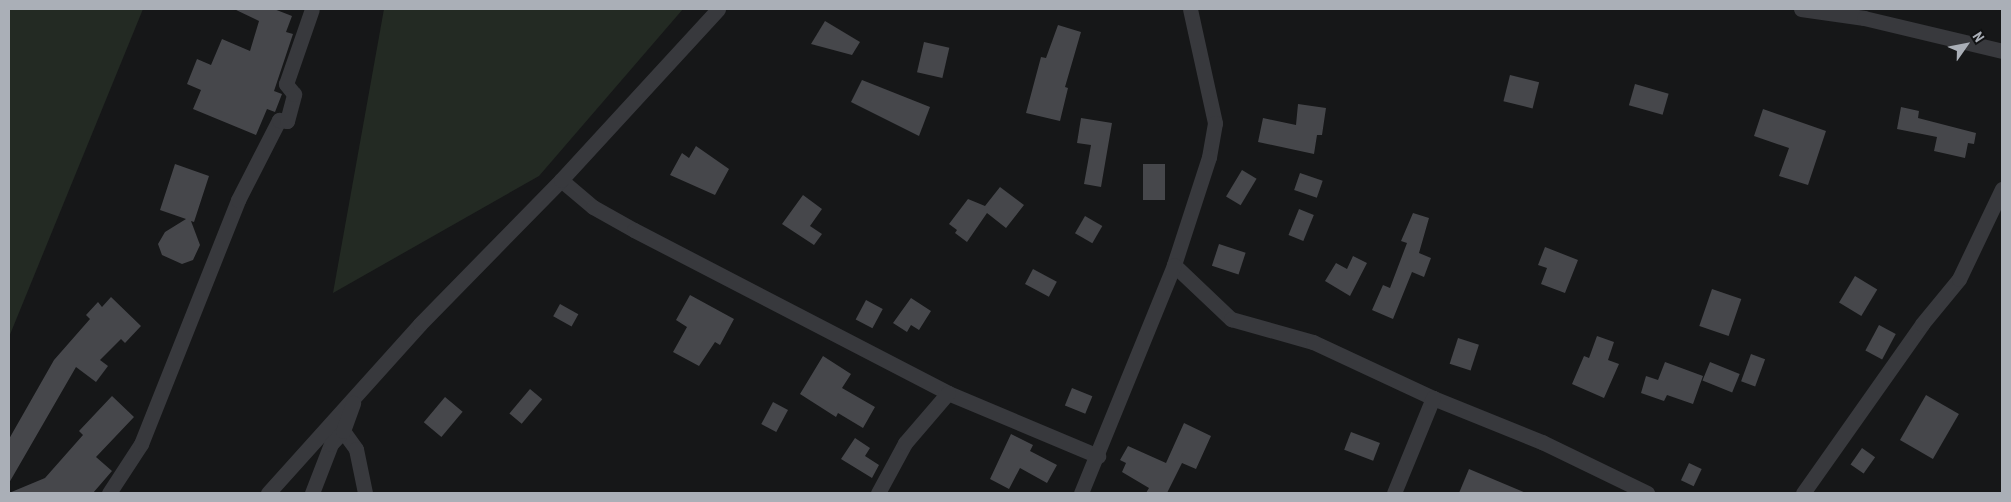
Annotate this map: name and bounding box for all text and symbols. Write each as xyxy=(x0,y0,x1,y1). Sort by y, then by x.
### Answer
north arrow xyxy=(1941,20,1991,70)
text: N xyxy=(1970,29,1988,45)

